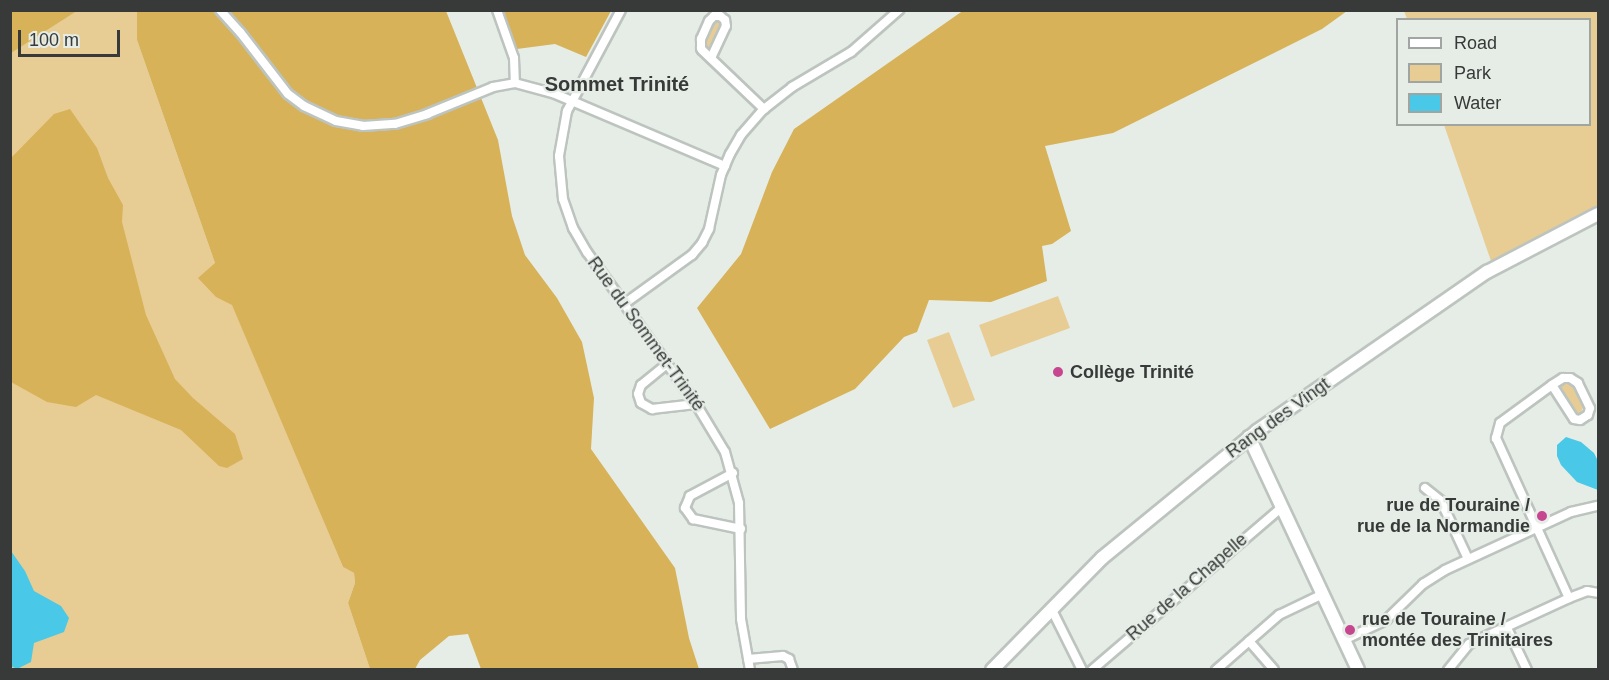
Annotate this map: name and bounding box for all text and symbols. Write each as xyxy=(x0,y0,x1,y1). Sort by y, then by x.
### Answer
scale bar xyxy=(21,18,123,56)
legend xyxy=(1396,18,1591,126)
text: 100 m xyxy=(29,30,79,50)
text: Road xyxy=(1454,33,1497,53)
text: Park xyxy=(1454,63,1491,83)
district label: Sommet Trinité xyxy=(545,72,689,96)
text: Water xyxy=(1454,93,1501,113)
street label: Rue du Sommet-Trinité xyxy=(583,253,709,415)
place label: Collège Trinité xyxy=(1070,361,1194,383)
marker: Collège Trinité xyxy=(1051,365,1065,379)
street label: Rang des Vingt xyxy=(1222,373,1334,463)
place label: rue de Touraine / rue de la Normandie xyxy=(1357,495,1530,538)
marker: rue de Touraine / rue de la Normandie xyxy=(1535,509,1549,523)
street label: Rue de la Chapelle xyxy=(1122,529,1252,645)
place label: rue de Touraine / montée des Trinitaires xyxy=(1362,609,1553,652)
marker: rue de Touraine / montée des Trinitaires xyxy=(1343,623,1357,637)

